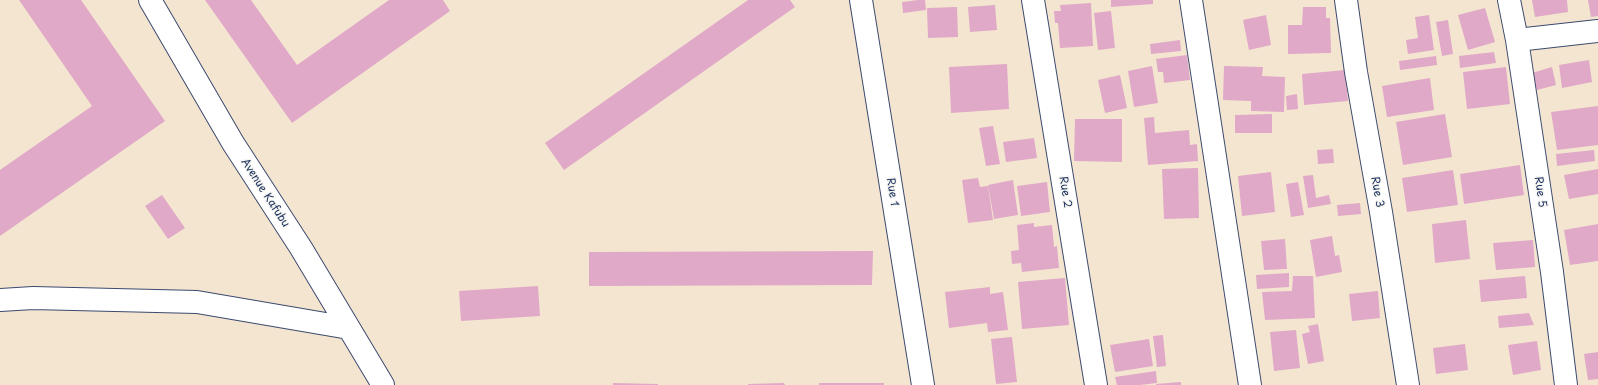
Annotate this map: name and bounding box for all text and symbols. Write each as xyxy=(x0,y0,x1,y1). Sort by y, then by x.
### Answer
street label: Avenue Kafubu xyxy=(238,156,292,230)
street label: Rue 2 xyxy=(1056,175,1074,209)
street label: Rue 3 xyxy=(1368,175,1386,209)
street label: Rue 5 xyxy=(1531,176,1549,208)
street label: Rue 1 xyxy=(883,177,901,207)

